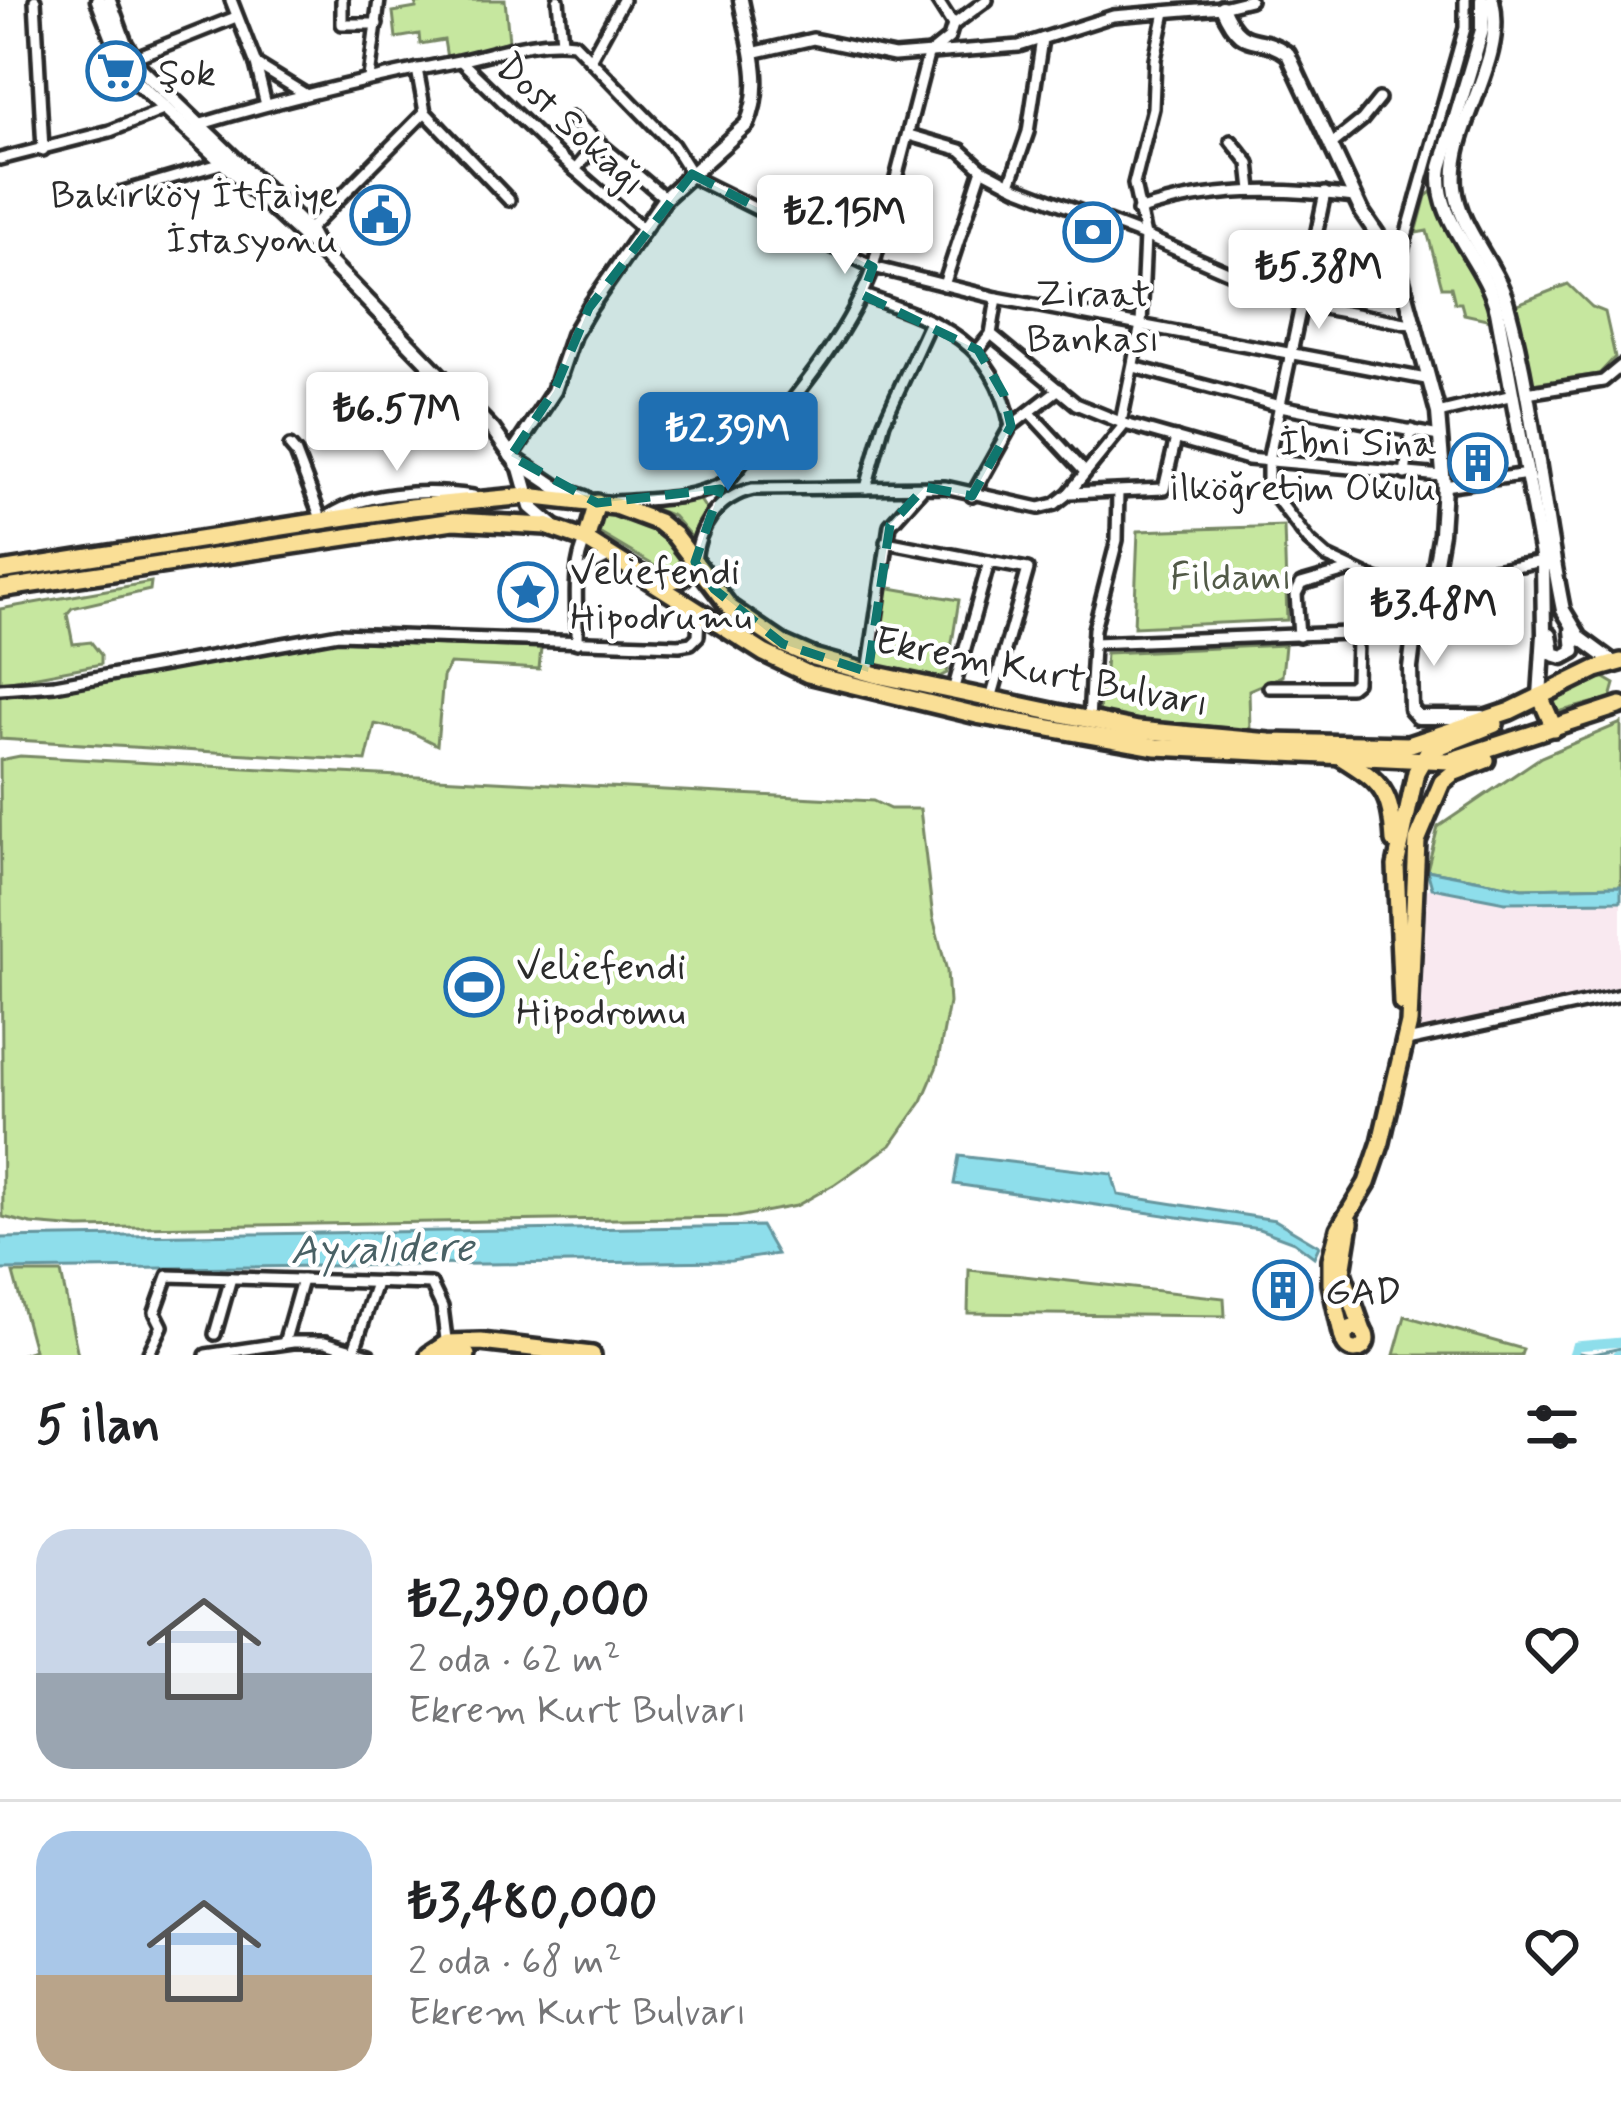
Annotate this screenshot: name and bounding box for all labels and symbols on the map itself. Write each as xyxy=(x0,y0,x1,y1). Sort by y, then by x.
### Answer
supermarket icon: Şok xyxy=(85,40,147,102)
street label: Dost Sokağı xyxy=(483,43,656,208)
place label: Şok xyxy=(158,49,216,100)
place label: Bakırköy İtfaiye İstasyonu xyxy=(50,171,338,267)
pin: ₺2.15M xyxy=(747,175,943,277)
public building icon: Bakırköy İtfaiye İstasyonu xyxy=(349,184,411,246)
bank icon: Ziraat Bankası xyxy=(1062,201,1124,263)
pin: ₺5.38M xyxy=(1221,230,1417,332)
place label: Ziraat Bankası xyxy=(1027,270,1160,366)
pin: ₺6.57M xyxy=(299,372,495,474)
pin: ₺2.39M xyxy=(630,392,826,494)
place label: İbni Sina ilköğretim Okulu xyxy=(1169,419,1437,515)
building icon: İbni Sina ilköğretim Okulu xyxy=(1447,432,1509,494)
place label: Veliefendi Hipodrumu xyxy=(570,548,752,644)
park label: Fildamı xyxy=(1170,553,1292,604)
place icon: Veliefendi Hipodrumu xyxy=(497,561,559,623)
pin: ₺3.48M xyxy=(1336,567,1532,669)
street label: Ekrem Kurt Bulvarı xyxy=(870,616,1212,731)
place label: Veliefendi Hipodromu xyxy=(516,943,686,1039)
sports icon: Veliefendi Hipodromu xyxy=(443,956,505,1018)
water label: Ayvalıdere xyxy=(290,1221,476,1280)
building icon: GAD xyxy=(1252,1259,1314,1321)
place label: GAD xyxy=(1325,1268,1402,1319)

